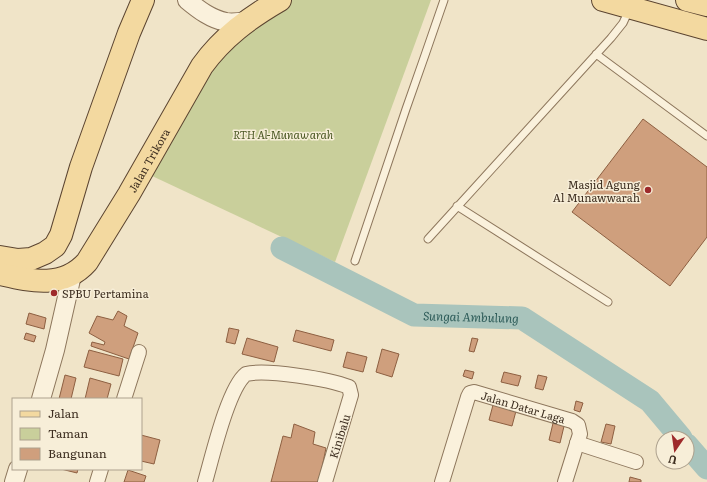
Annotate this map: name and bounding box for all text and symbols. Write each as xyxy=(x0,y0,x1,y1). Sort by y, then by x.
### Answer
street label: Jalan Trikora xyxy=(124,125,173,195)
park label: RTH Al-Munawarah xyxy=(233,126,334,142)
place label: Masjid Agung Al Munawwarah xyxy=(553,176,641,205)
marker: Masjid Agung Al Munawwarah xyxy=(643,185,653,195)
place label: SPBU Pertamina xyxy=(62,285,149,301)
marker: SPBU Pertamina xyxy=(49,288,59,298)
water label: Sungai Ambulung xyxy=(423,306,519,327)
street label: Jalan Datar Laga xyxy=(479,387,568,427)
legend xyxy=(12,398,142,470)
text: Jalan xyxy=(48,404,79,422)
street label: Kinibalu xyxy=(325,412,353,460)
text: Taman xyxy=(48,424,88,442)
north arrow xyxy=(655,430,695,470)
text: Bangunan xyxy=(48,444,107,462)
text: U xyxy=(666,452,679,469)

